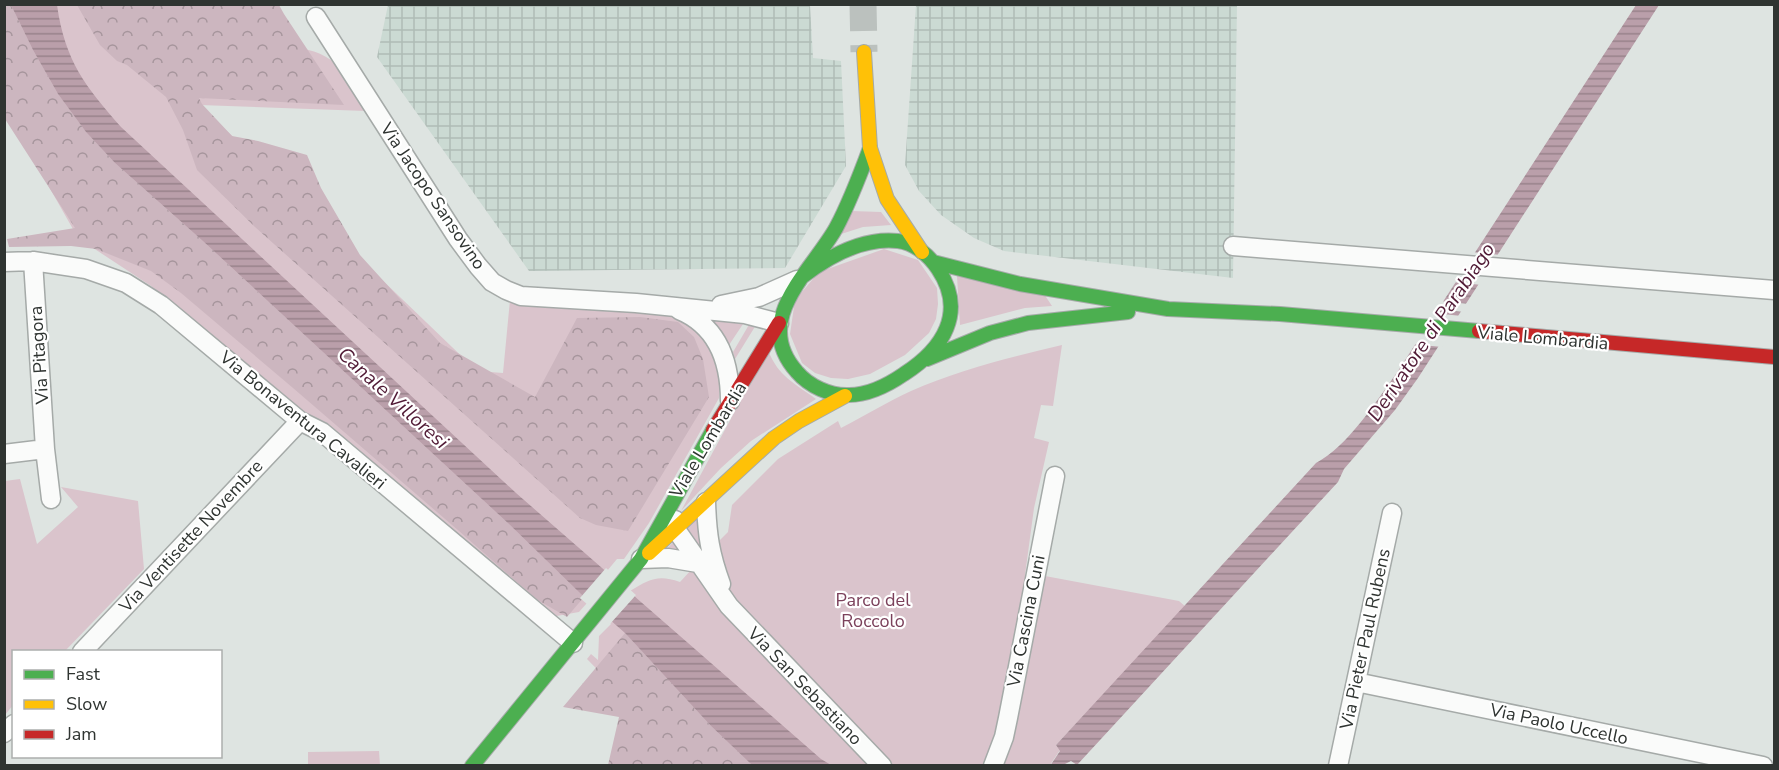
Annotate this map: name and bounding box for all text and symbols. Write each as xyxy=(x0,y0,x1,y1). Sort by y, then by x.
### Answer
street label: Via Jacopo Sansovino xyxy=(374,117,491,274)
water label: Derivatore di Parabiago xyxy=(1361,237,1501,427)
street label: Via Pitagora xyxy=(24,305,54,406)
street label: Viale Lombardia xyxy=(1476,320,1609,356)
water label: Canale Villoresi xyxy=(332,341,455,455)
street label: Via Bonaventura Cavalieri xyxy=(214,345,391,495)
street label: Viale Lombardia xyxy=(663,378,752,503)
street label: Via Ventisette Novembre xyxy=(113,454,268,618)
street label: Via Pieter Paul Rubens xyxy=(1334,546,1396,733)
street label: Via Cascina Cuni xyxy=(1001,553,1051,690)
park label: Parco del Roccolo xyxy=(835,588,911,633)
street label: Via San Sebastiano xyxy=(742,621,868,750)
legend xyxy=(12,650,222,758)
text: Fast xyxy=(66,662,101,686)
text: Slow xyxy=(66,692,107,716)
street label: Via Paolo Uccello xyxy=(1487,697,1630,750)
text: Jam xyxy=(65,722,97,746)

